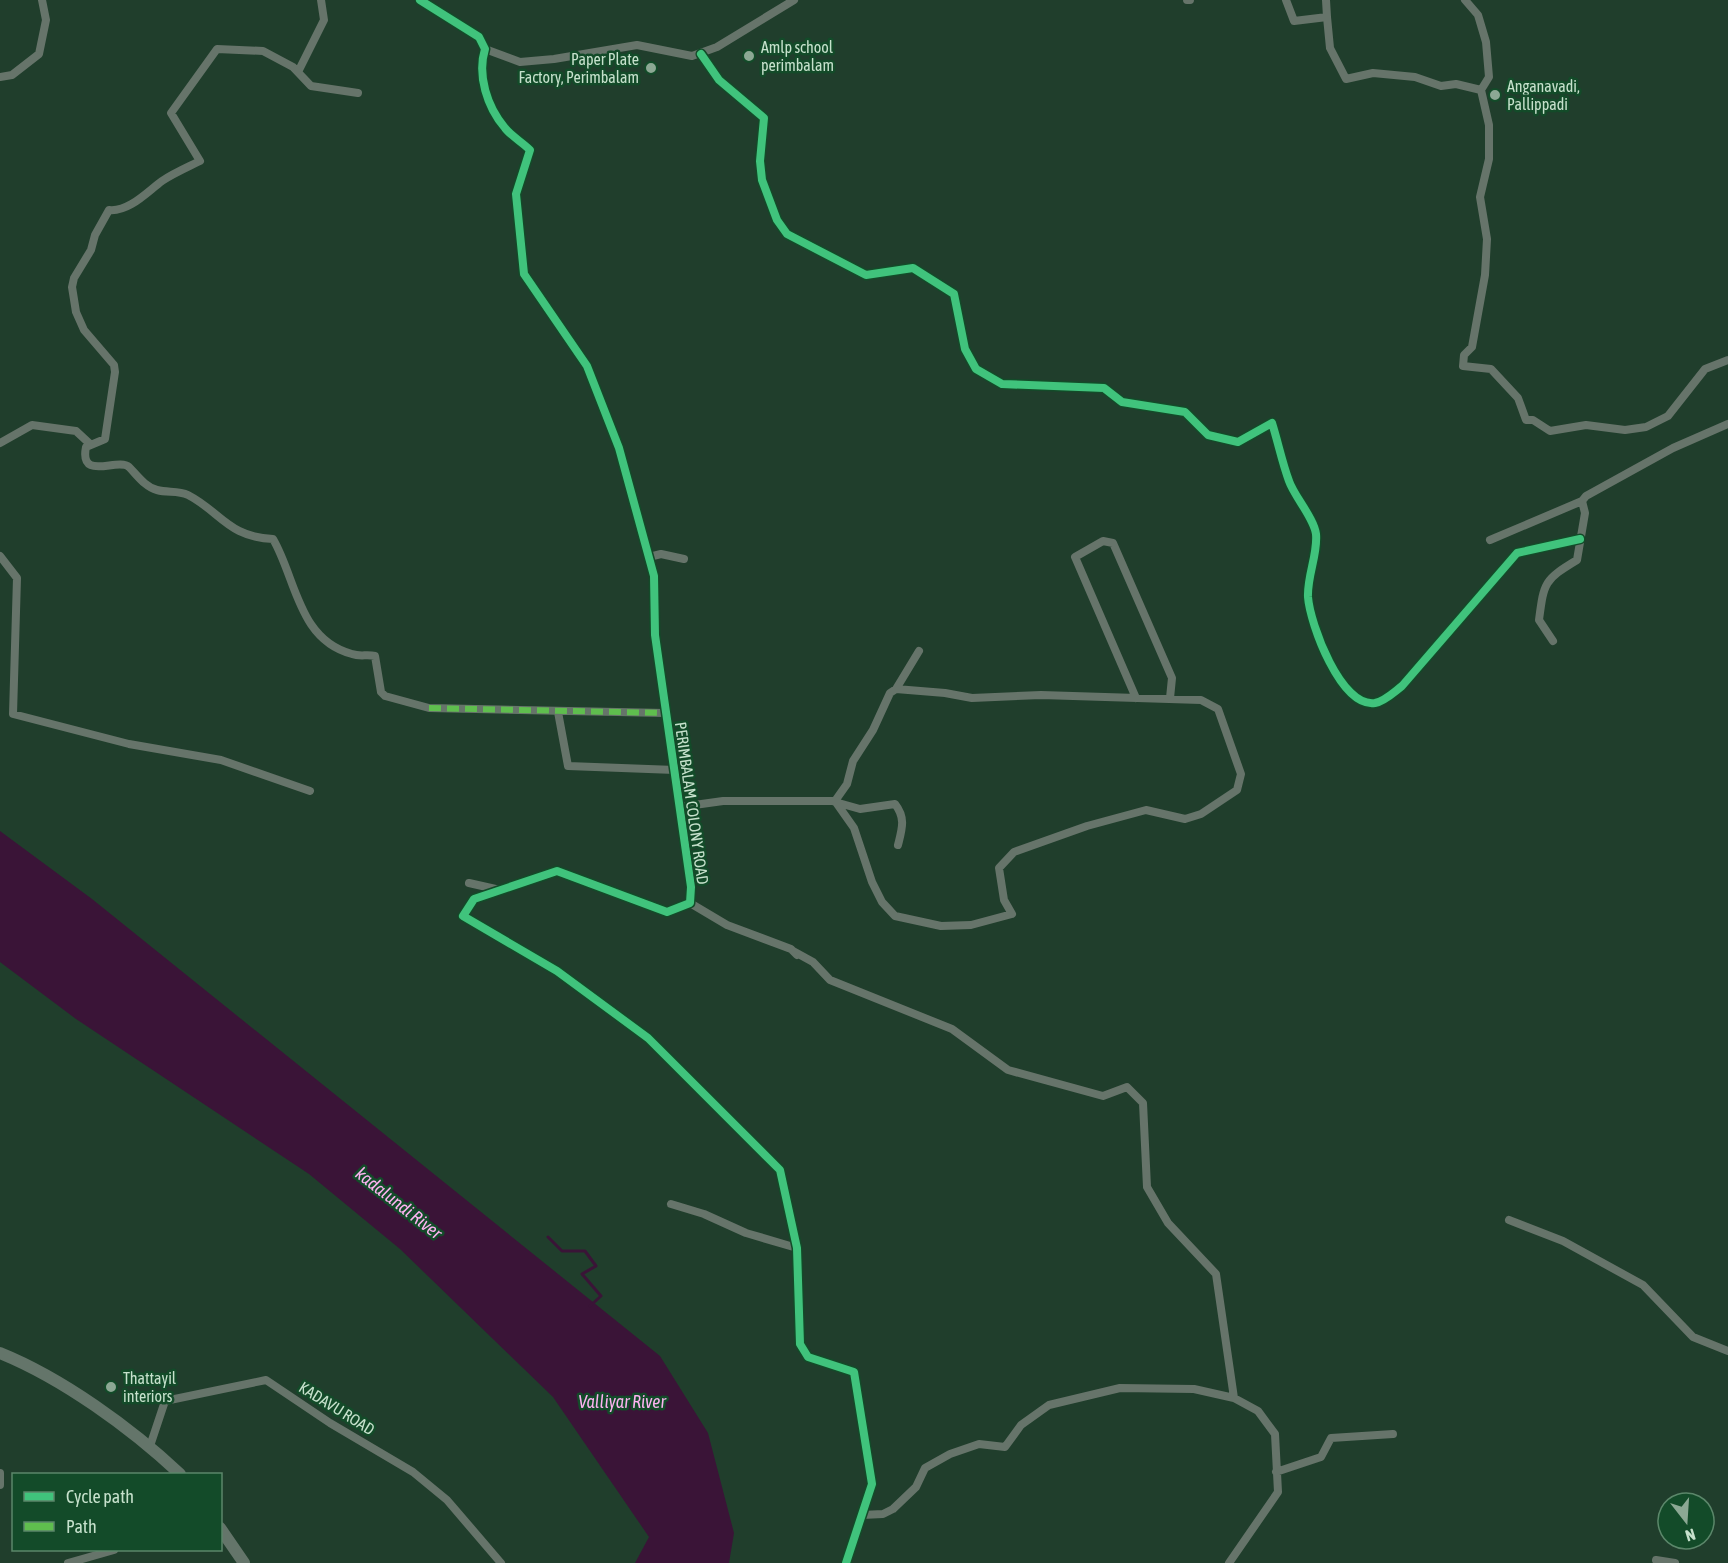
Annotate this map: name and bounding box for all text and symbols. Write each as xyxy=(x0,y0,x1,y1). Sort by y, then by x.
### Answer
place label: Amlp school perimbalam xyxy=(761,38,834,75)
marker: Amlp school perimbalam xyxy=(742,49,756,63)
place label: Paper Plate Factory, Perimbalam xyxy=(519,50,639,87)
marker: Paper Plate Factory, Perimbalam xyxy=(644,61,658,75)
place label: Anganavadi, Pallippadi xyxy=(1507,77,1580,114)
marker: Anganavadi, Pallippadi xyxy=(1488,88,1502,102)
street label: PERIMBALAM COLONY ROAD xyxy=(672,721,712,885)
water label: kadalundi River xyxy=(352,1163,447,1244)
place label: Thattayil interiors xyxy=(123,1369,177,1405)
street label: KADAVU ROAD xyxy=(296,1378,378,1438)
marker: Thattayil interiors xyxy=(104,1380,118,1394)
water label: Valliyar River xyxy=(578,1391,666,1412)
legend xyxy=(12,1473,222,1551)
text: Cycle path xyxy=(66,1486,134,1507)
north arrow xyxy=(1656,1491,1716,1551)
text: Path xyxy=(66,1516,97,1537)
text: N xyxy=(1683,1525,1698,1545)

